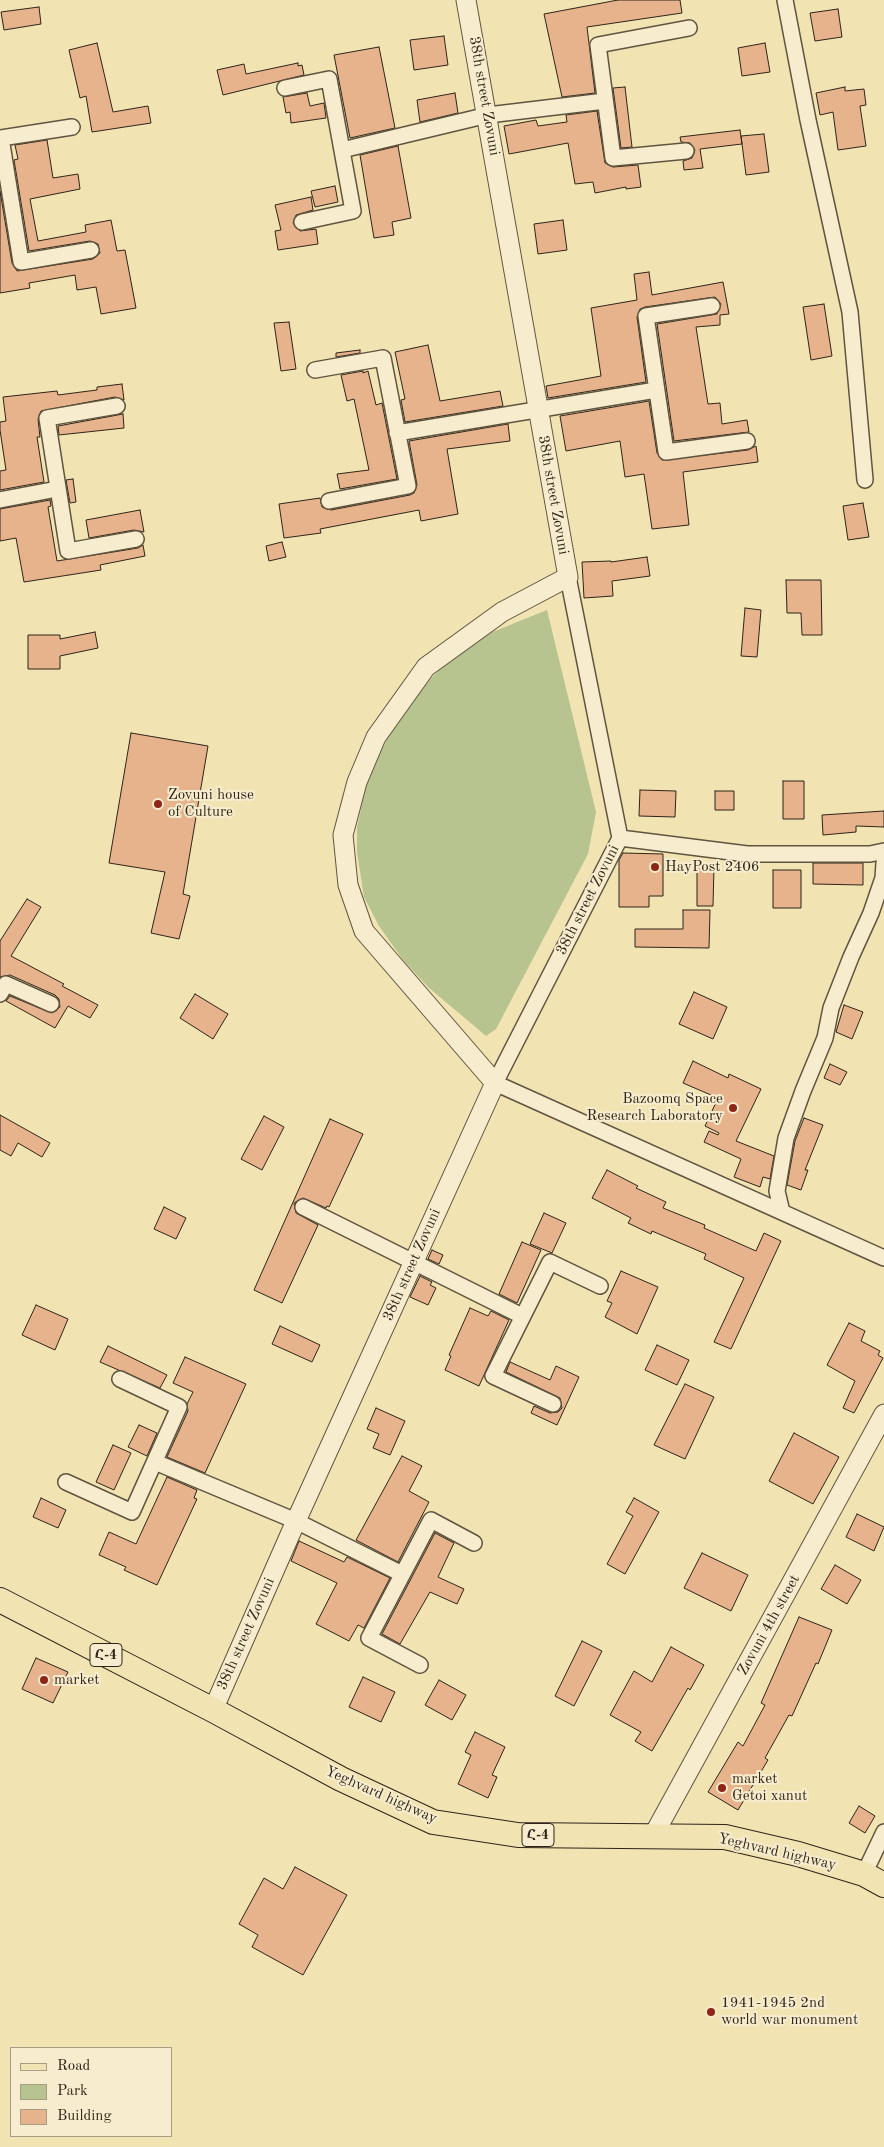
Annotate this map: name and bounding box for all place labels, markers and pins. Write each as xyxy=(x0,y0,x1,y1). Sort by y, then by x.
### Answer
place label: Zovuni house of Culture xyxy=(168,786,254,821)
marker: Zovuni house of Culture xyxy=(152,798,164,810)
place label: HayPost 2406 xyxy=(665,858,760,876)
marker: HayPost 2406 xyxy=(649,861,661,873)
place label: Bazoomq Space Research Laboratory xyxy=(587,1090,723,1125)
marker: Bazoomq Space Research Laboratory xyxy=(727,1102,739,1114)
place label: market xyxy=(54,1671,99,1689)
marker: market xyxy=(38,1674,50,1686)
place label: market Getoi xanut xyxy=(732,1770,807,1805)
marker: market Getoi xanut xyxy=(716,1782,728,1794)
place label: 1941-1945 2nd world war monument xyxy=(721,1994,858,2029)
marker: 1941-1945 2nd world war monument xyxy=(705,2006,717,2018)

